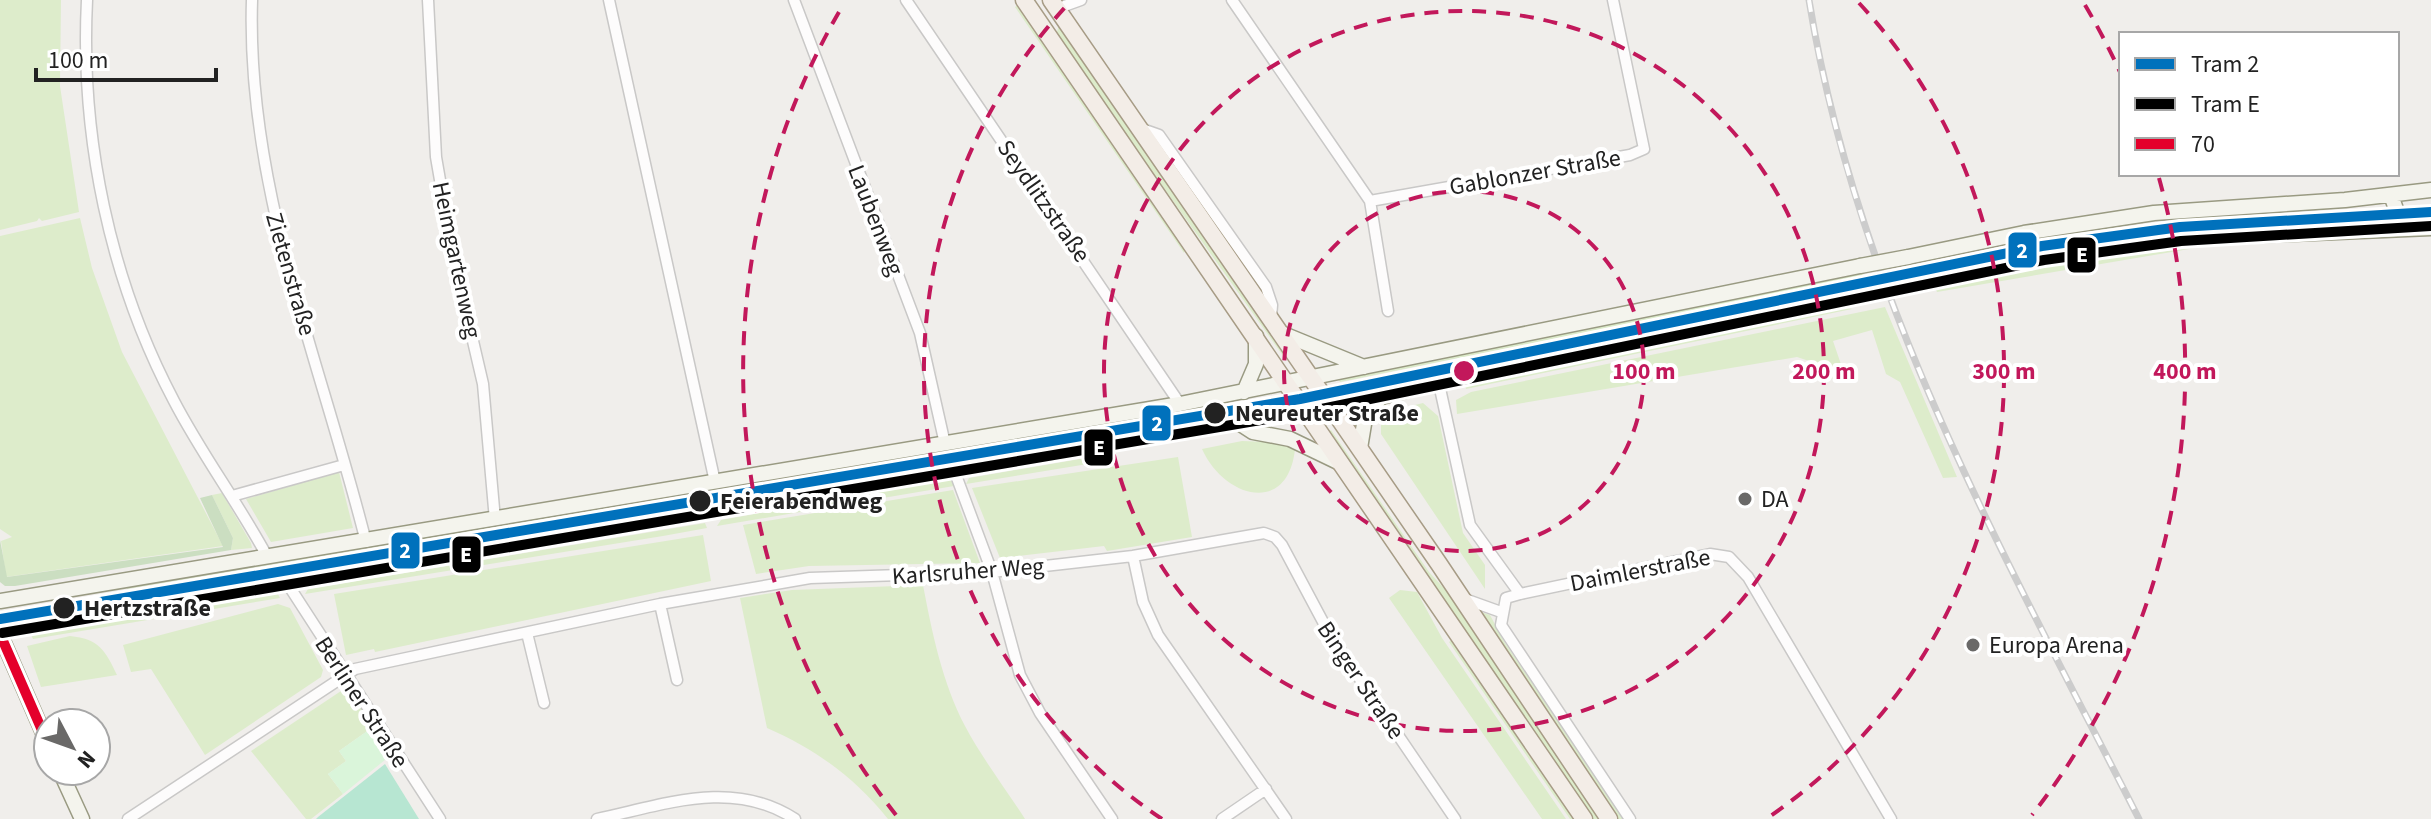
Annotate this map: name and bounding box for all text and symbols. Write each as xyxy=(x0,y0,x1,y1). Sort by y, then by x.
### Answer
scale bar xyxy=(36,32,216,82)
legend xyxy=(2119,32,2399,176)
text: 100 m xyxy=(48,43,108,78)
text: Tram 2 xyxy=(2191,47,2259,82)
text: Tram E xyxy=(2191,87,2260,122)
text: 70 xyxy=(2191,127,2215,162)
street label: Seydlitzstraße xyxy=(988,133,1099,270)
street label: Gablonzer Straße xyxy=(1447,140,1623,205)
street label: Laubenweg xyxy=(838,160,913,281)
street label: Heimgartenweg xyxy=(423,179,490,342)
street label: Zietenstraße xyxy=(256,208,325,340)
line badge: 2 xyxy=(2007,231,2038,269)
text: 2 xyxy=(2016,235,2028,267)
line badge: E xyxy=(2066,236,2097,274)
text: E xyxy=(2076,239,2088,271)
text: 100 m xyxy=(1612,354,1676,389)
text: 200 m xyxy=(1792,354,1856,389)
text: 300 m xyxy=(1972,354,2036,389)
text: 400 m xyxy=(2153,354,2217,389)
centre of rings xyxy=(1450,357,1478,385)
place label: Neureuter Straße xyxy=(1235,396,1419,431)
marker: Neureuter Straße xyxy=(1202,400,1228,426)
line badge: 2 xyxy=(1141,404,1172,442)
text: 2 xyxy=(1151,408,1163,440)
line badge: E xyxy=(1083,428,1114,467)
text: E xyxy=(1093,432,1105,464)
place label: DA xyxy=(1761,482,1789,517)
place label: Feierabendweg xyxy=(720,484,882,519)
marker: Feierabendweg xyxy=(687,488,713,514)
marker: DA xyxy=(1736,490,1754,508)
line badge: 2 xyxy=(390,531,421,570)
text: 2 xyxy=(399,535,411,567)
line badge: E xyxy=(451,535,482,574)
text: E xyxy=(460,539,472,571)
street label: Daimlerstraße xyxy=(1567,540,1713,601)
street label: Karlsruher Weg xyxy=(891,549,1045,594)
place label: Hertzstraße xyxy=(84,591,211,626)
marker: Hertzstraße xyxy=(51,595,77,621)
street label: Binger Straße xyxy=(1308,614,1413,746)
place label: Europa Arena xyxy=(1989,628,2124,663)
street label: Berliner Straße xyxy=(306,630,417,775)
marker: Europa Arena xyxy=(1964,636,1982,654)
north arrow xyxy=(32,707,112,787)
text: N xyxy=(69,743,103,775)

